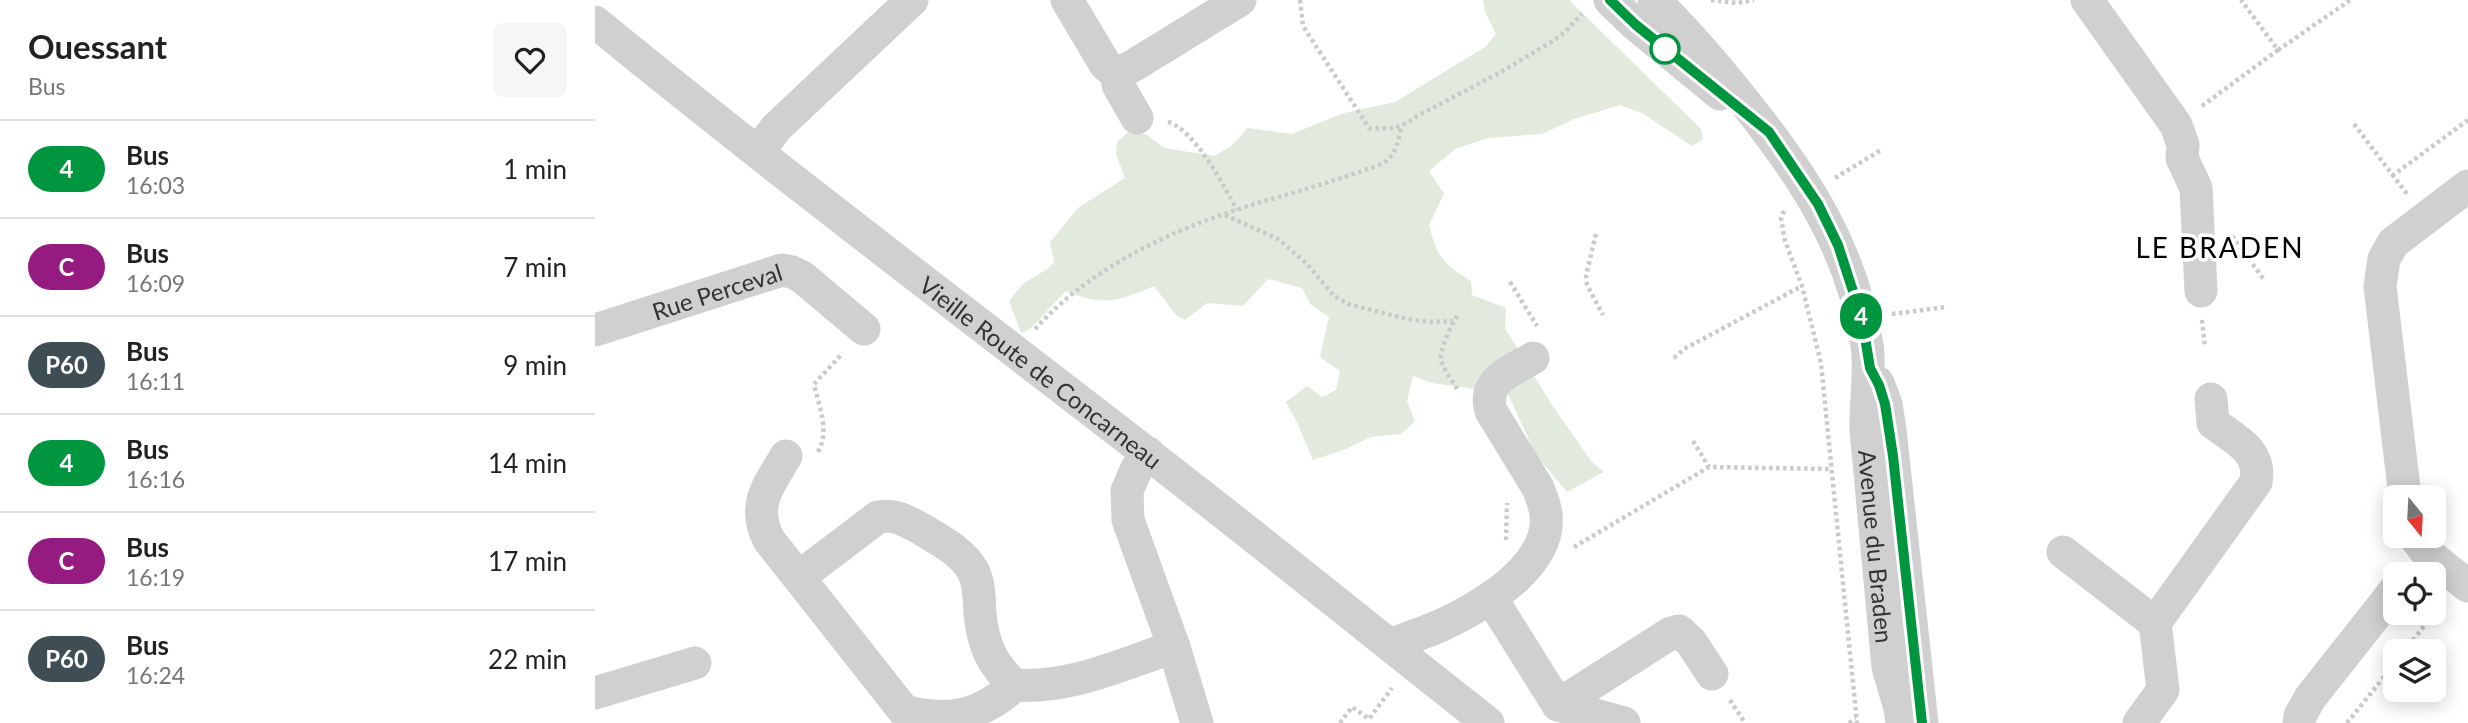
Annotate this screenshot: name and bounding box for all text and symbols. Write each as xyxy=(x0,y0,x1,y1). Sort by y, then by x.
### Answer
button: heart xyxy=(493,23,567,97)
text: Ouessant xyxy=(28,26,167,66)
unlabelled marker xyxy=(1650,34,1680,64)
text: Bus xyxy=(28,72,65,100)
text: Bus xyxy=(126,139,169,171)
text: 1 min xyxy=(503,153,567,185)
text: 4 xyxy=(60,154,73,183)
text: 16:03 xyxy=(126,171,185,199)
district label: LE BRADEN xyxy=(2135,230,2305,264)
text: Bus xyxy=(126,237,169,269)
text: 7 min xyxy=(503,251,567,283)
text: C xyxy=(59,252,74,281)
street label: Rue Perceval xyxy=(648,256,786,325)
text: 16:09 xyxy=(126,269,185,297)
street label: Vieille Route de Concarneau xyxy=(914,269,1168,474)
line badge: 4 xyxy=(1838,293,1884,339)
text: 4 xyxy=(1854,301,1868,330)
text: Bus xyxy=(126,335,169,367)
text: 9 min xyxy=(503,349,567,381)
text: P60 xyxy=(45,350,88,379)
text: 16:11 xyxy=(126,367,185,395)
text: Bus xyxy=(126,433,169,465)
text: 14 min xyxy=(488,447,567,479)
text: 4 xyxy=(60,448,73,477)
street label: Avenue du Braden xyxy=(1853,449,1900,644)
text: 16:16 xyxy=(126,465,185,493)
north arrow xyxy=(2383,485,2447,548)
map controls xyxy=(2383,485,2446,702)
text: Bus xyxy=(126,531,169,563)
text: 17 min xyxy=(488,545,567,577)
text: C xyxy=(59,546,74,575)
button: locate xyxy=(2383,562,2446,625)
text: 16:19 xyxy=(126,563,185,591)
text: Bus xyxy=(126,629,169,661)
button: layers xyxy=(2383,639,2446,702)
text: 22 min xyxy=(488,643,567,675)
text: P60 xyxy=(45,644,88,673)
text: 16:24 xyxy=(126,661,185,689)

